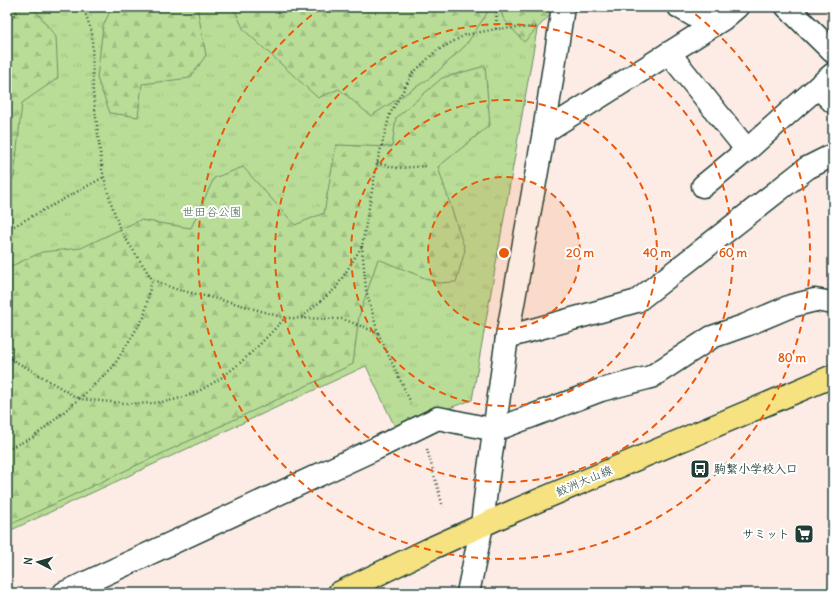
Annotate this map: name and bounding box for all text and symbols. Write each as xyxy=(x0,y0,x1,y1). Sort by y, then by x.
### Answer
park label: 世田谷公園 xyxy=(182,204,242,219)
text: 20 m xyxy=(566,245,594,260)
text: 40 m xyxy=(643,245,672,260)
text: 60 m xyxy=(719,245,748,260)
centre of rings xyxy=(497,246,511,260)
text: 80 m xyxy=(778,350,807,365)
bus stop icon: 駒繋小学校入口 xyxy=(689,458,711,480)
place label: 駒繋小学校入口 xyxy=(714,461,798,476)
street label: 鮫洲大山線 xyxy=(553,462,614,499)
supermarket icon: サミット xyxy=(793,523,815,545)
place label: サミット xyxy=(742,526,790,541)
north arrow xyxy=(18,542,58,582)
text: N xyxy=(21,556,35,565)

